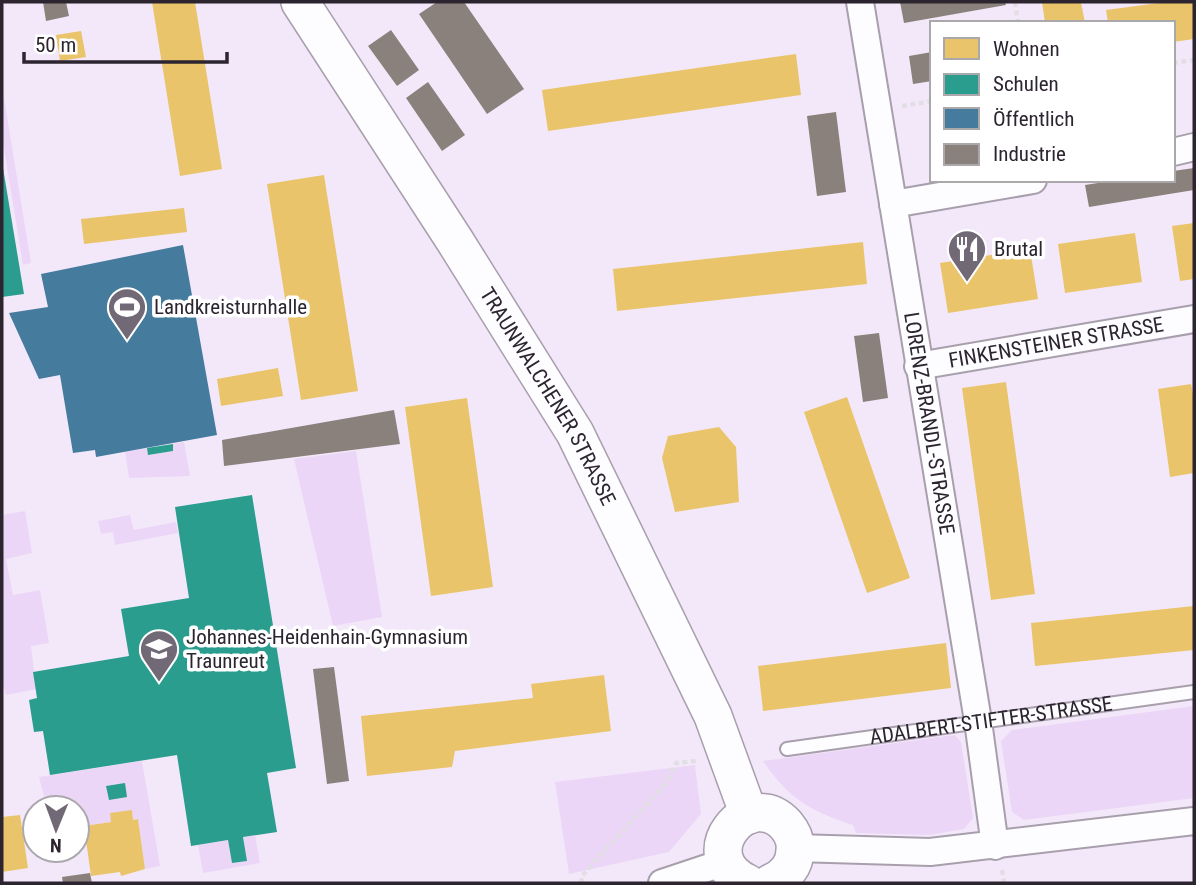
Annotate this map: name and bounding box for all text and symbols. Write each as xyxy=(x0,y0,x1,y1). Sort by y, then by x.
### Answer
scale bar xyxy=(24,21,228,65)
legend xyxy=(930,21,1175,182)
text: 50 m xyxy=(35,33,76,57)
text: Wohnen xyxy=(993,37,1060,61)
text: Schulen xyxy=(993,72,1059,96)
text: Öffentlich xyxy=(993,107,1074,131)
text: Industrie xyxy=(993,142,1066,166)
restaurant icon: Brutal xyxy=(946,228,988,283)
place label: Brutal xyxy=(994,237,1043,261)
street label: TRAUNWALCHENER STRASSE xyxy=(475,283,620,509)
sports icon: Landkreisturnhalle xyxy=(106,286,148,341)
place label: Landkreisturnhalle xyxy=(154,295,307,319)
street label: LORENZ-BRANDL-STRASSE xyxy=(899,310,959,536)
street label: FINKENSTEINER STRASSE xyxy=(947,312,1165,373)
place label: Johannes-Heidenhain-Gymnasium Traunreut xyxy=(186,625,468,673)
school or university icon: Johannes-Heidenhain-Gymnasium Traunreut xyxy=(138,628,180,683)
street label: ADALBERT-STIFTER-STRASSE xyxy=(868,692,1114,749)
north arrow xyxy=(21,794,91,864)
text: N xyxy=(50,834,62,857)

